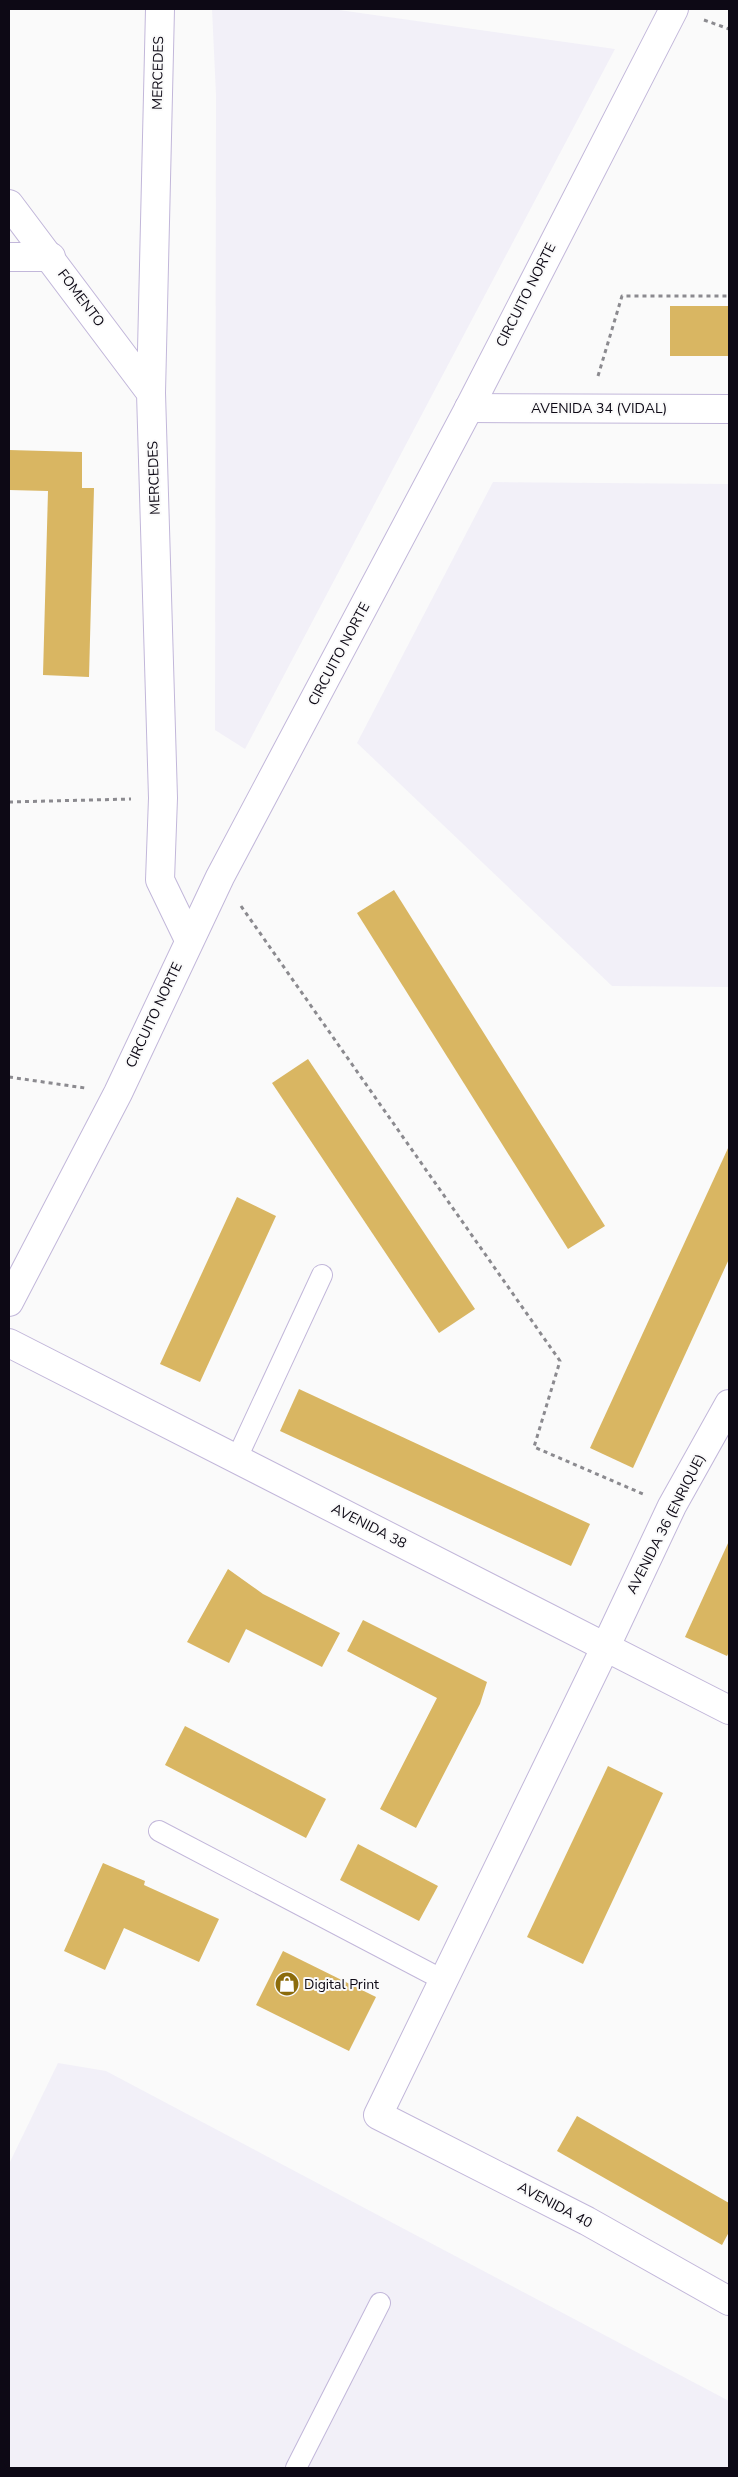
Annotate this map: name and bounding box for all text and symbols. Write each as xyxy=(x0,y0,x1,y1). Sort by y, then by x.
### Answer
street label: MERCEDES xyxy=(148,35,168,110)
street label: CIRCUITO NORTE xyxy=(492,240,560,350)
street label: FOMENTO xyxy=(53,265,109,331)
street label: AVENIDA 34 (VIDAL) xyxy=(531,399,667,418)
street label: MERCEDES xyxy=(143,440,165,515)
street label: CIRCUITO NORTE xyxy=(304,599,374,709)
street label: CIRCUITO NORTE xyxy=(121,959,187,1071)
street label: AVENIDA 36 (ENRIQUE) xyxy=(622,1451,710,1597)
street label: AVENIDA 38 xyxy=(328,1499,410,1553)
shop icon: Digital Print xyxy=(274,1971,300,1997)
place label: Digital Print xyxy=(304,1975,379,1994)
street label: AVENIDA 40 xyxy=(514,2177,596,2233)

